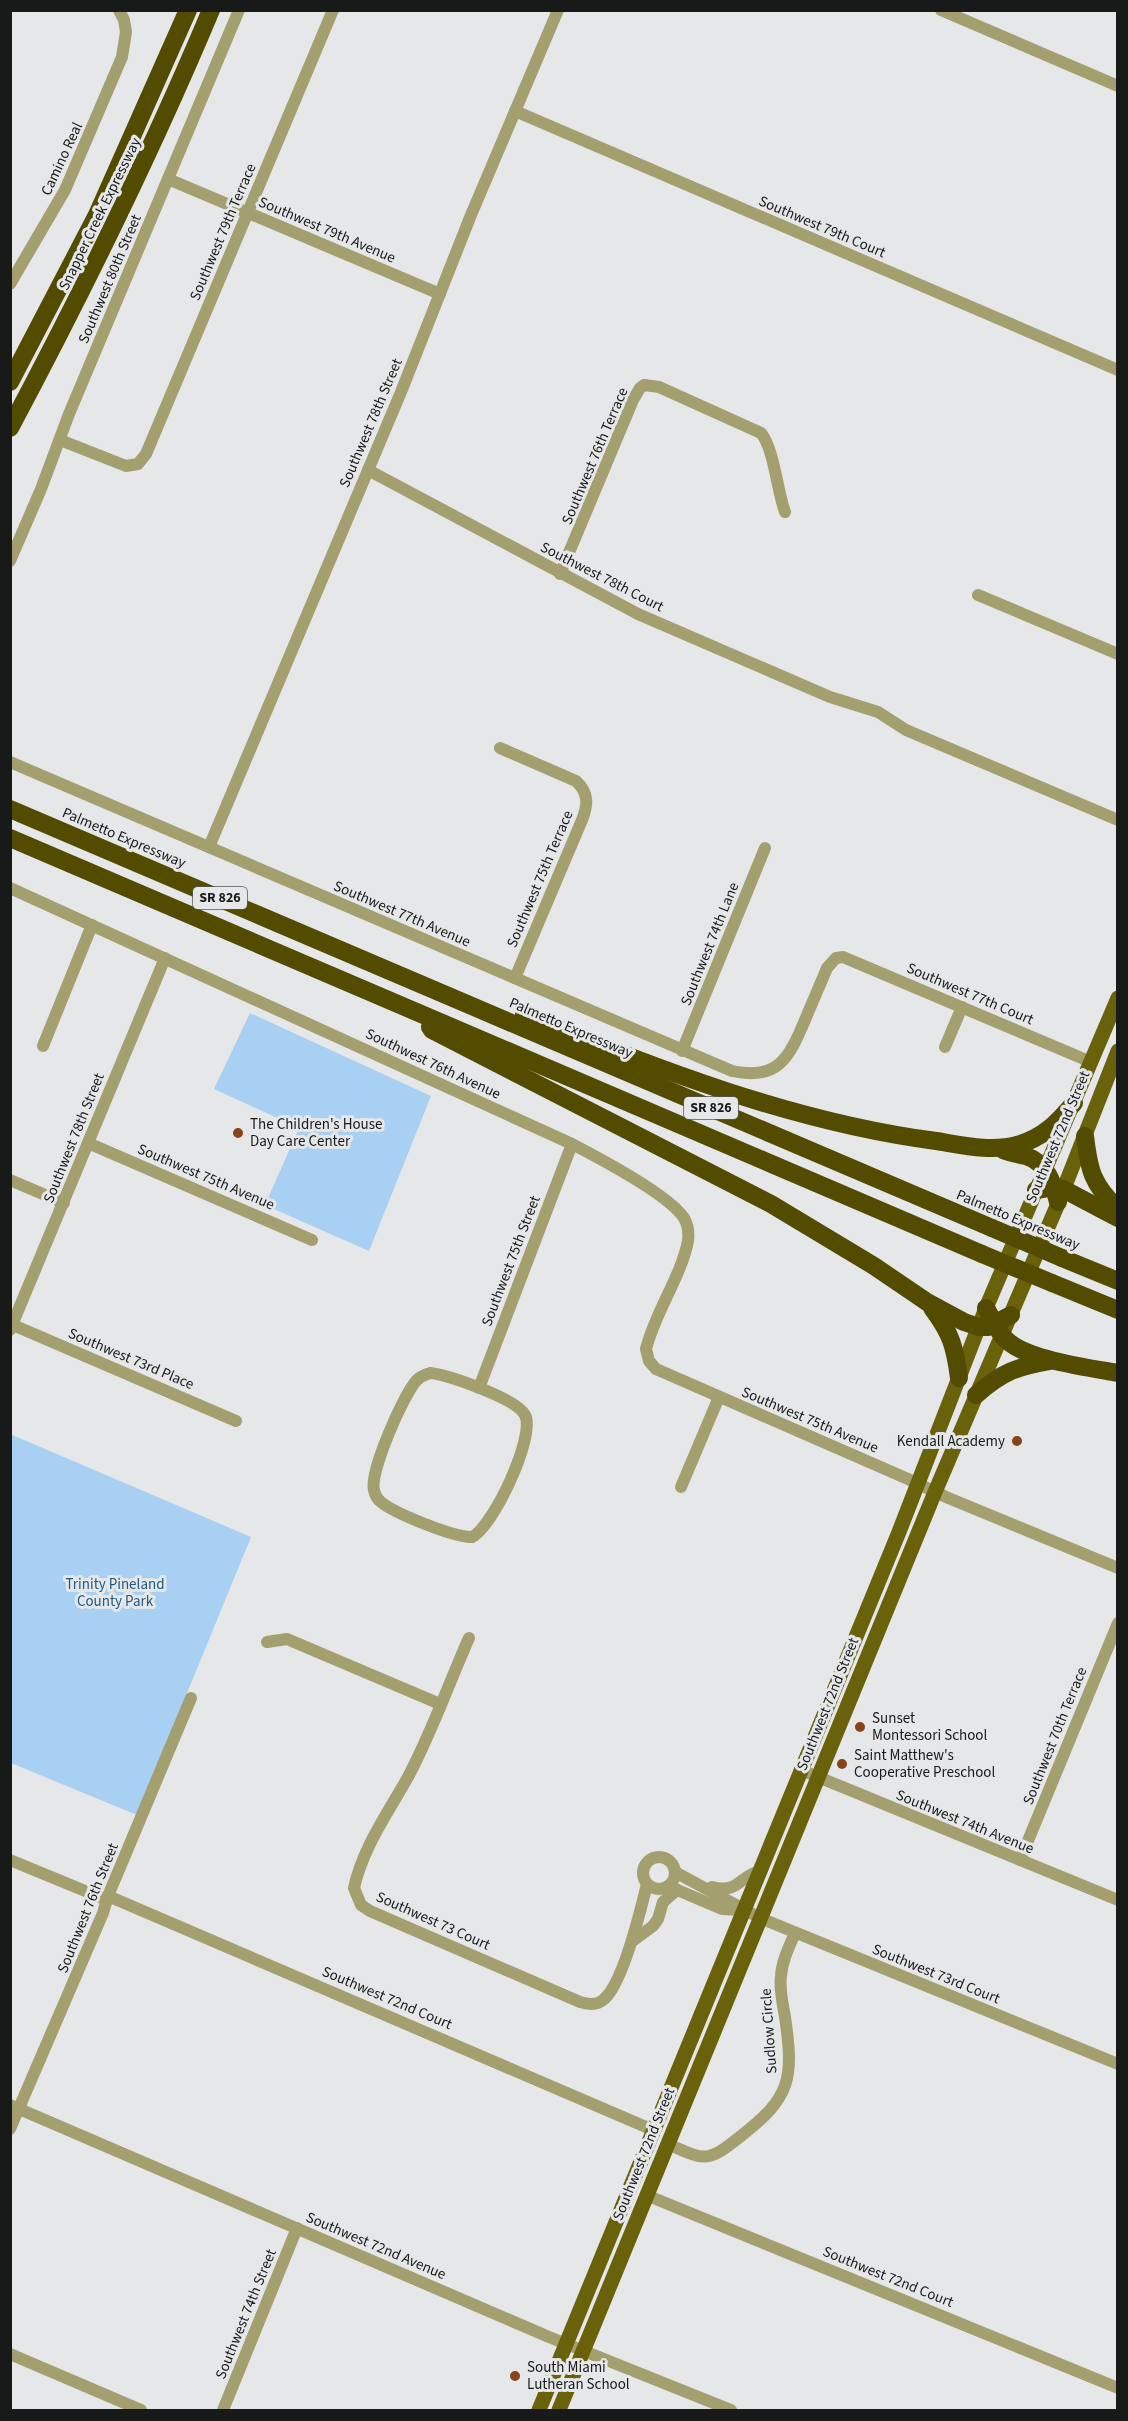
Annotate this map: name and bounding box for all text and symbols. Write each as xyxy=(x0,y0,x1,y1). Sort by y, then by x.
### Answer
street label: Camino Real xyxy=(36,119,88,199)
street label: Snapper Creek Expressway xyxy=(54,134,146,294)
street label: Southwest 79th Terrace xyxy=(185,160,261,304)
street label: Southwest 79th Court xyxy=(755,191,889,263)
street label: Southwest 79th Avenue xyxy=(255,192,399,268)
street label: Southwest 80th Street xyxy=(73,211,147,347)
street label: Southwest 78th Street xyxy=(334,355,408,491)
street label: Southwest 76th Terrace xyxy=(557,384,633,528)
street label: Southwest 78th Court xyxy=(537,537,667,617)
street label: Palmetto Expressway xyxy=(59,802,189,874)
street label: Southwest 75th Terrace xyxy=(502,807,578,951)
street label: Southwest 77th Avenue xyxy=(330,876,474,952)
street label: Southwest 74th Lane xyxy=(676,879,744,1009)
road number: SR 826 xyxy=(193,887,247,909)
street label: Southwest 77th Court xyxy=(903,958,1037,1030)
street label: Palmetto Expressway xyxy=(506,992,636,1064)
street label: Southwest 76th Avenue xyxy=(362,1023,504,1105)
street label: Southwest 72nd Street xyxy=(1021,1068,1095,1206)
street label: Southwest 78th Street xyxy=(38,1070,110,1206)
road number: SR 826 xyxy=(684,1097,738,1119)
place label: The Children's House Day Care Center xyxy=(250,1114,382,1152)
marker: The Children's House Day Care Center xyxy=(231,1126,245,1140)
street label: Southwest 75th Avenue xyxy=(134,1139,278,1215)
street label: Palmetto Expressway xyxy=(953,1184,1083,1256)
street label: Southwest 75th Street xyxy=(476,1193,546,1329)
street label: Southwest 73rd Place xyxy=(65,1323,197,1395)
street label: Southwest 75th Avenue xyxy=(738,1382,882,1458)
place label: Kendall Academy xyxy=(897,1431,1005,1452)
marker: Kendall Academy xyxy=(1010,1434,1024,1448)
park label: Trinity Pineland County Park xyxy=(66,1574,164,1612)
street label: Southwest 72nd Street xyxy=(792,1634,864,1774)
street label: Southwest 70th Terrace xyxy=(1018,1664,1092,1808)
place label: Sunset Montessori School xyxy=(872,1708,987,1746)
marker: Sunset Montessori School xyxy=(853,1720,867,1734)
place label: Saint Matthew's Cooperative Preschool xyxy=(854,1745,995,1783)
marker: Saint Matthew's Cooperative Preschool xyxy=(835,1757,849,1771)
street label: Southwest 74th Avenue xyxy=(893,1785,1037,1859)
street label: Southwest 76th Street xyxy=(52,1840,124,1976)
street label: Southwest 73 Court xyxy=(373,1886,493,1956)
street label: Southwest 73rd Court xyxy=(869,1939,1003,2009)
street label: Southwest 72nd Court xyxy=(319,1961,455,2035)
street label: Sudlow Circle xyxy=(756,1988,782,2074)
street label: Southwest 72nd Street xyxy=(608,2084,680,2224)
street label: Southwest 72nd Avenue xyxy=(303,2207,449,2285)
street label: Southwest 72nd Court xyxy=(819,2241,957,2313)
street label: Southwest 74th Street xyxy=(210,2246,282,2382)
place label: South Miami Lutheran School xyxy=(527,2357,630,2395)
marker: South Miami Lutheran School xyxy=(508,2369,522,2383)

